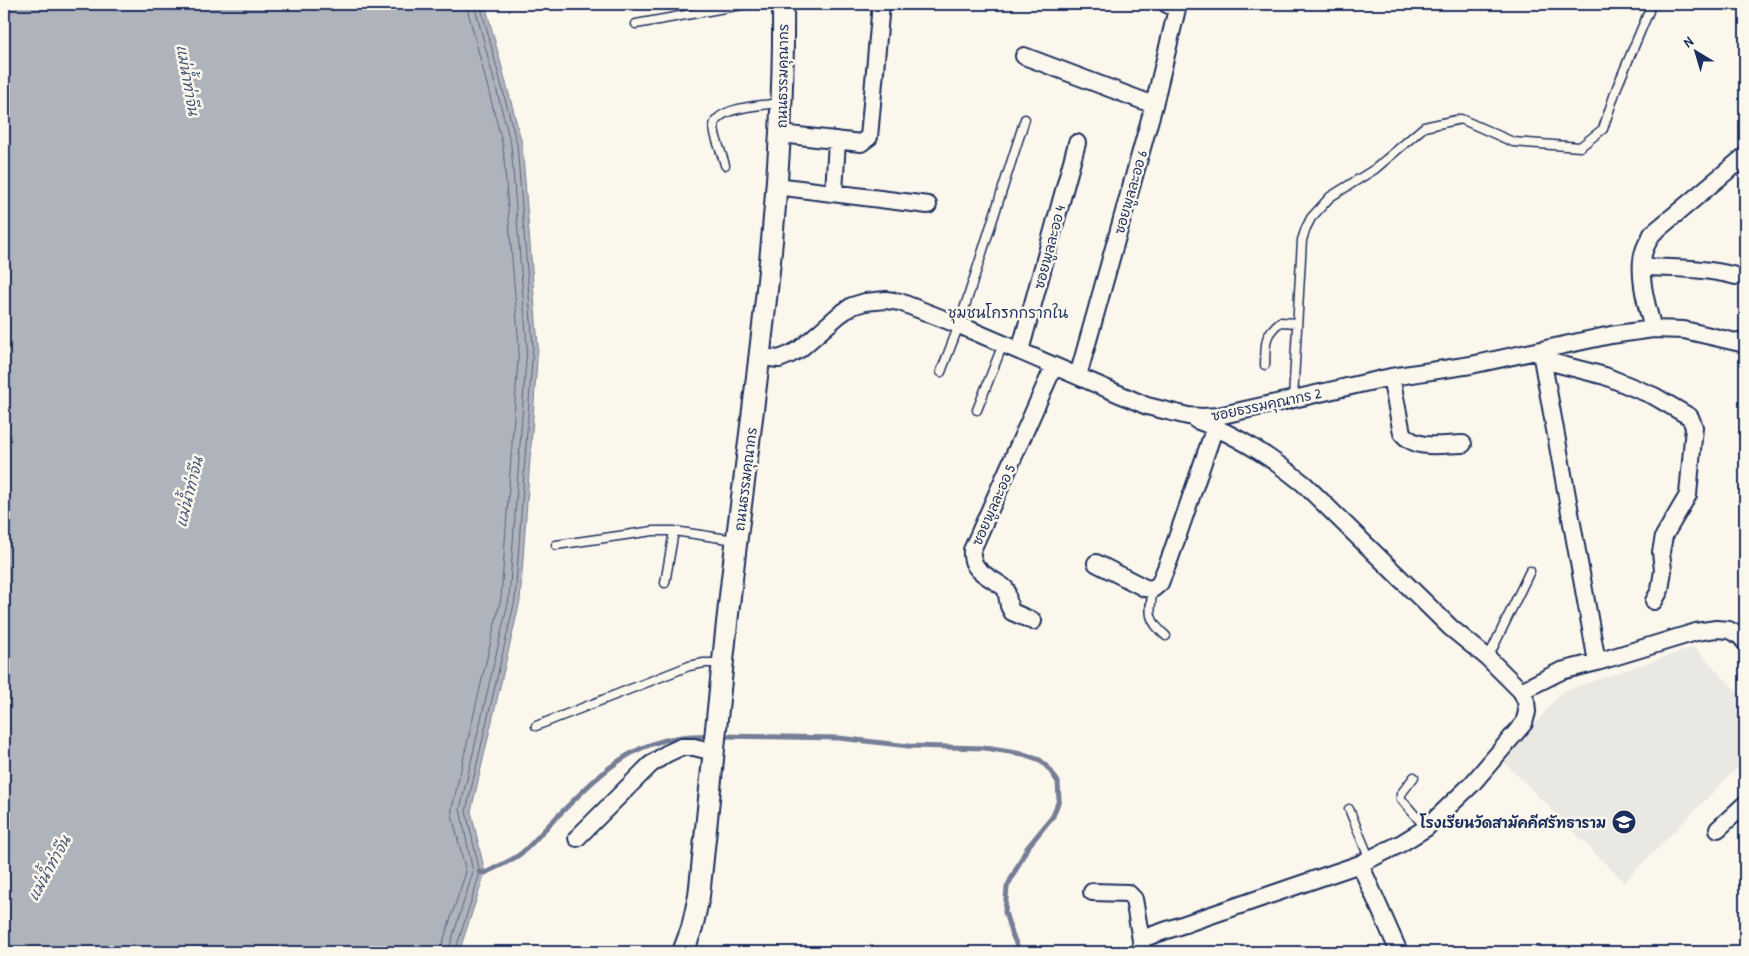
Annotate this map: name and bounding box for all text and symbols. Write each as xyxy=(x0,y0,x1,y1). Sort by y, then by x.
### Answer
street label: ถนนธรรมคุณากร xyxy=(772,24,793,128)
north arrow xyxy=(1672,28,1722,78)
text: N xyxy=(1679,31,1697,51)
water label: แม่น้ำท่าจีน xyxy=(171,42,208,118)
street label: ซอยพูลละออ 6 xyxy=(1109,147,1152,236)
street label: ซอยพูลละออ 4 xyxy=(1029,203,1070,291)
district label: ชุมชนโกรกกรากใน xyxy=(948,302,1069,324)
street label: ซอยธรรมคุณากร 2 xyxy=(1209,383,1323,426)
street label: ถนนธรรมคุณากร xyxy=(729,426,762,532)
water label: แม่น้ำท่าจีน xyxy=(167,453,208,529)
street label: ซอยพูลละออ 5 xyxy=(967,461,1020,549)
school or university icon: โรงเรียนวัดสามัคคีศรัทธาราม xyxy=(1611,809,1637,835)
place label: โรงเรียนวัดสามัคคีศรัทธาราม xyxy=(1419,813,1606,832)
water label: แม่น้ำท่าจีน xyxy=(20,829,76,904)

